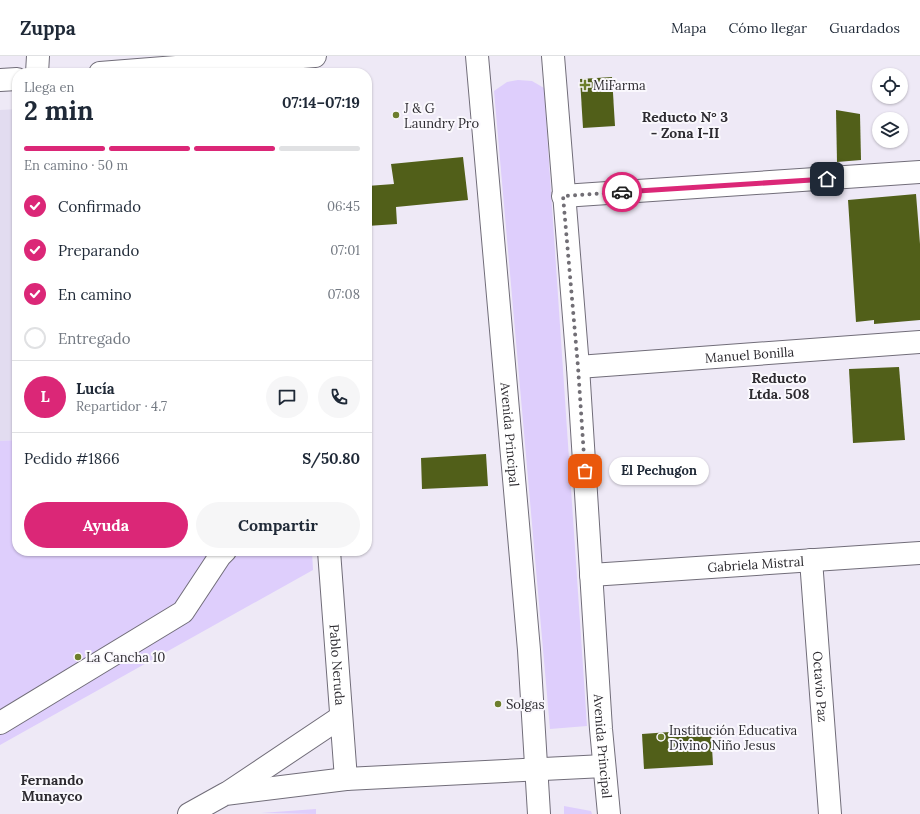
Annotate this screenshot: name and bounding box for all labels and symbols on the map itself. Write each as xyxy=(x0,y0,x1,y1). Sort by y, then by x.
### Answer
place label: MiFarma xyxy=(593,77,646,94)
marker: MiFarma xyxy=(580,80,590,90)
place label: J & G Laundry Pro xyxy=(403,100,479,132)
district label: Reducto N° 3 - Zona I-II xyxy=(642,108,728,142)
marker: J & G Laundry Pro xyxy=(391,110,401,120)
pin xyxy=(810,162,844,196)
courier xyxy=(602,172,642,212)
street label: Manuel Bonilla xyxy=(704,343,795,367)
district label: Reducto Ltda. 508 xyxy=(748,369,810,403)
street label: Avenida Principal xyxy=(497,381,523,488)
pin xyxy=(568,454,602,488)
callout: El Pechugon xyxy=(609,457,709,485)
street label: Gabriela Mistral xyxy=(707,553,805,576)
street label: Pablo Neruda xyxy=(325,623,349,706)
place label: La Cancha 10 xyxy=(86,649,165,666)
street label: Octavio Paz xyxy=(809,651,831,723)
marker: La Cancha 10 xyxy=(73,652,83,662)
street label: Avenida Principal xyxy=(590,693,616,800)
place label: Solgas xyxy=(506,696,544,713)
marker: Solgas xyxy=(493,699,503,709)
place label: Institución Educativa Divino Niño Jesus xyxy=(669,722,798,754)
marker: Institución Educativa Divino Niño Jesus xyxy=(656,732,666,742)
district label: Fernando Munayco xyxy=(20,771,84,805)

